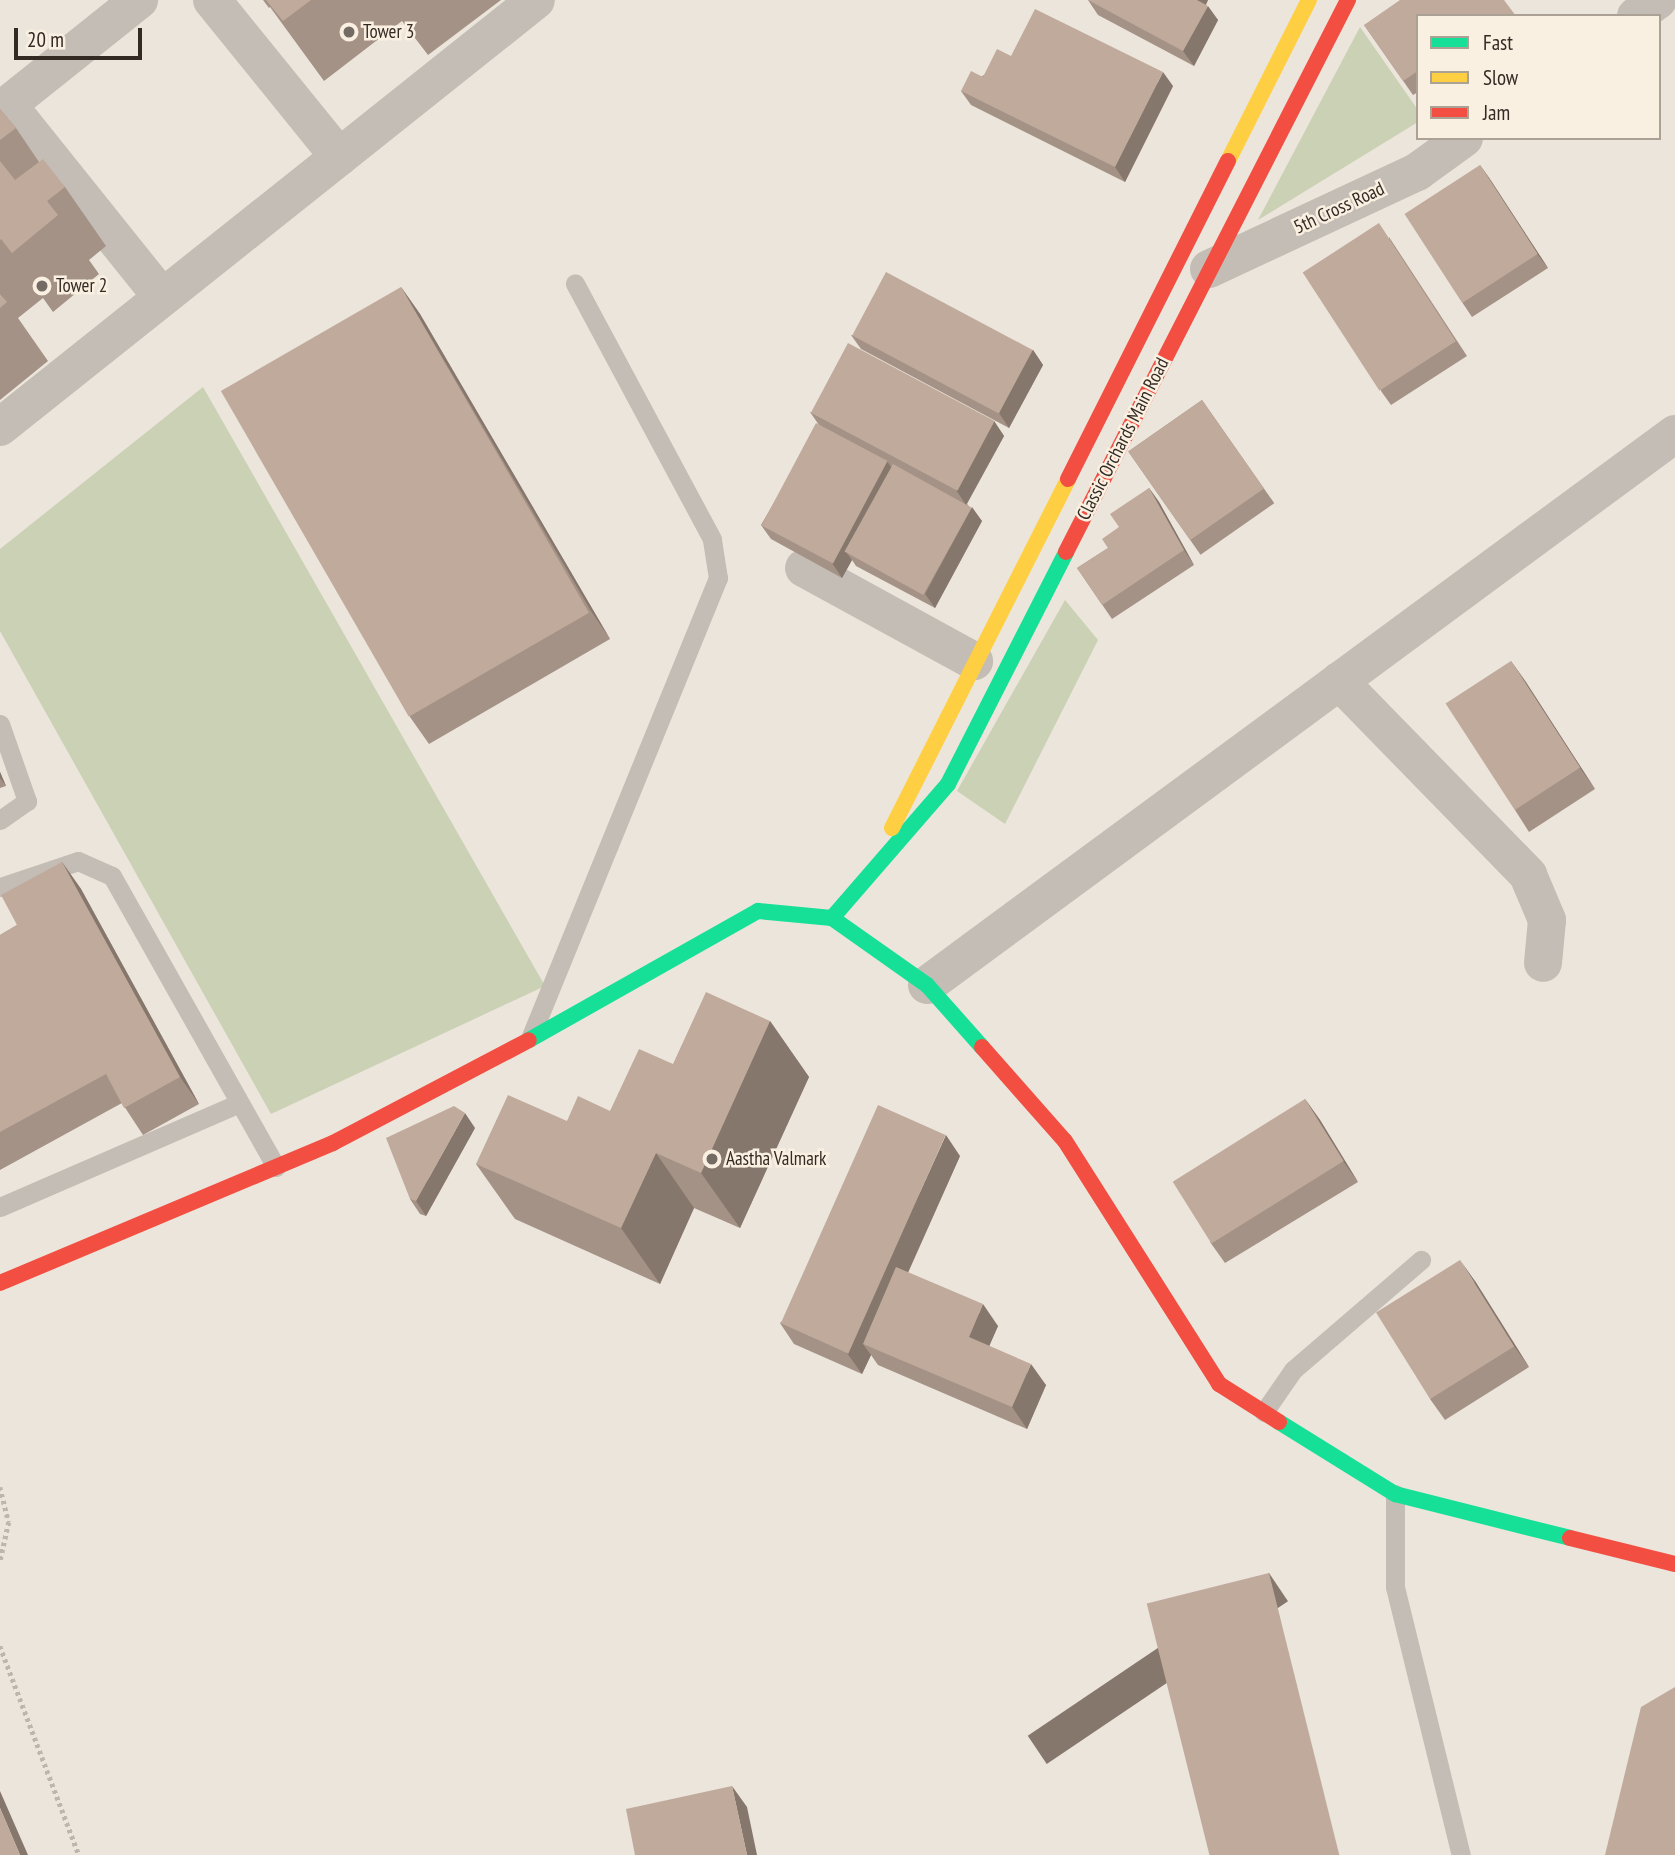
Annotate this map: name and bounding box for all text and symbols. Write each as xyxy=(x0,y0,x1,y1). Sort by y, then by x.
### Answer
scale bar xyxy=(18,14,145,58)
legend xyxy=(1416,14,1661,140)
place label: Tower 3 xyxy=(363,21,414,43)
marker: Tower 3 xyxy=(341,24,357,40)
text: 20 m xyxy=(27,26,64,53)
text: Fast xyxy=(1483,29,1513,56)
text: Slow xyxy=(1483,64,1518,91)
text: Jam xyxy=(1483,99,1510,126)
street label: 5th Cross Road xyxy=(1290,177,1388,239)
place label: Tower 2 xyxy=(56,275,107,297)
marker: Tower 2 xyxy=(34,278,50,294)
street label: Classic Orchards Main Road xyxy=(1072,354,1174,524)
place label: Aastha Valmark xyxy=(726,1148,827,1170)
marker: Aastha Valmark xyxy=(704,1151,720,1167)

